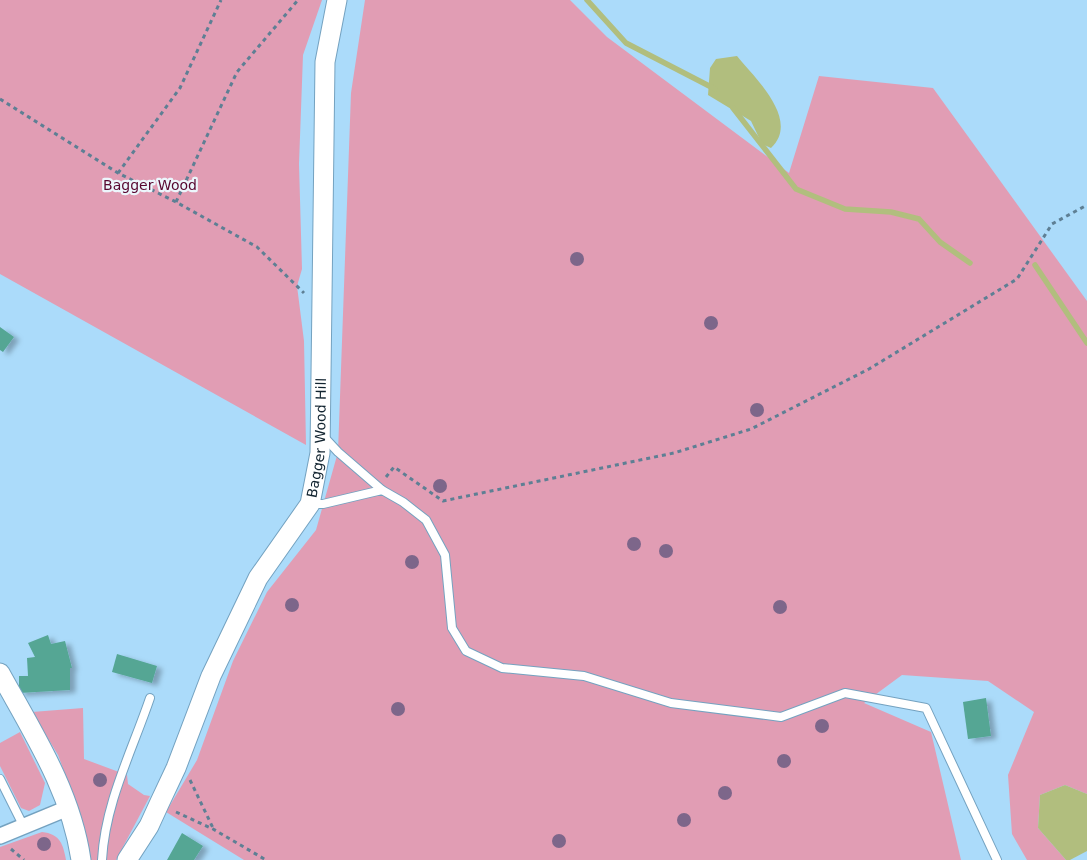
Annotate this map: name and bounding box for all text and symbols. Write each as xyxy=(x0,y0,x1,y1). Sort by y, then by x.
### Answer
park label: Bagger Wood xyxy=(103,177,197,193)
street label: Bagger Wood Hill xyxy=(303,378,329,499)

